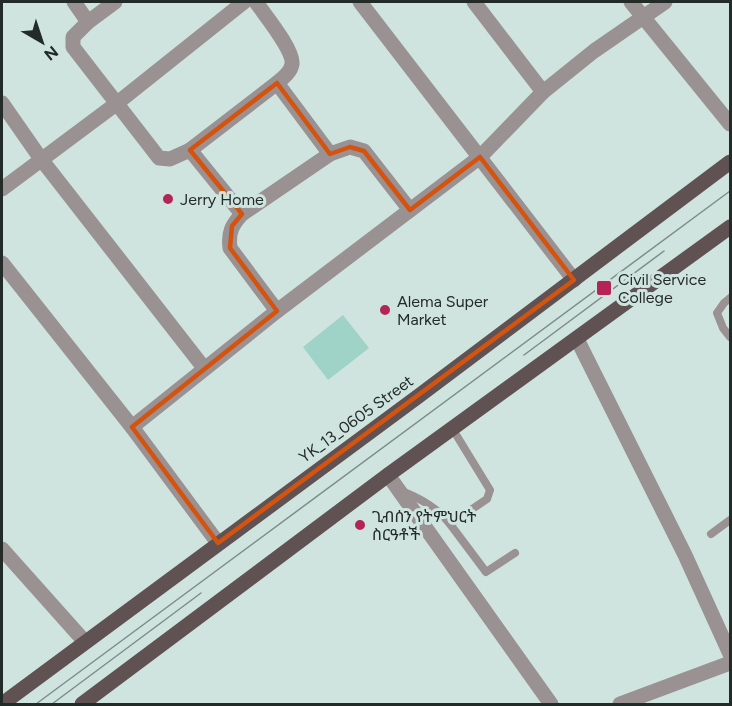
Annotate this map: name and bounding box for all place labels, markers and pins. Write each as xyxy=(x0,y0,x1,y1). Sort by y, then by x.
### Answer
place label: Jerry Home xyxy=(180,190,264,209)
marker: Jerry Home xyxy=(161,192,175,206)
place label: Civil Service College xyxy=(618,270,706,307)
marker: Civil Service College xyxy=(595,279,613,297)
place label: Alema Super Market xyxy=(397,292,489,329)
marker: Alema Super Market xyxy=(378,303,392,317)
place label: ጊብሰን የትምህርት ስርዓቶች xyxy=(372,507,477,544)
marker: ጊብሰን የትምህርት ስርዓቶች xyxy=(353,518,367,532)

